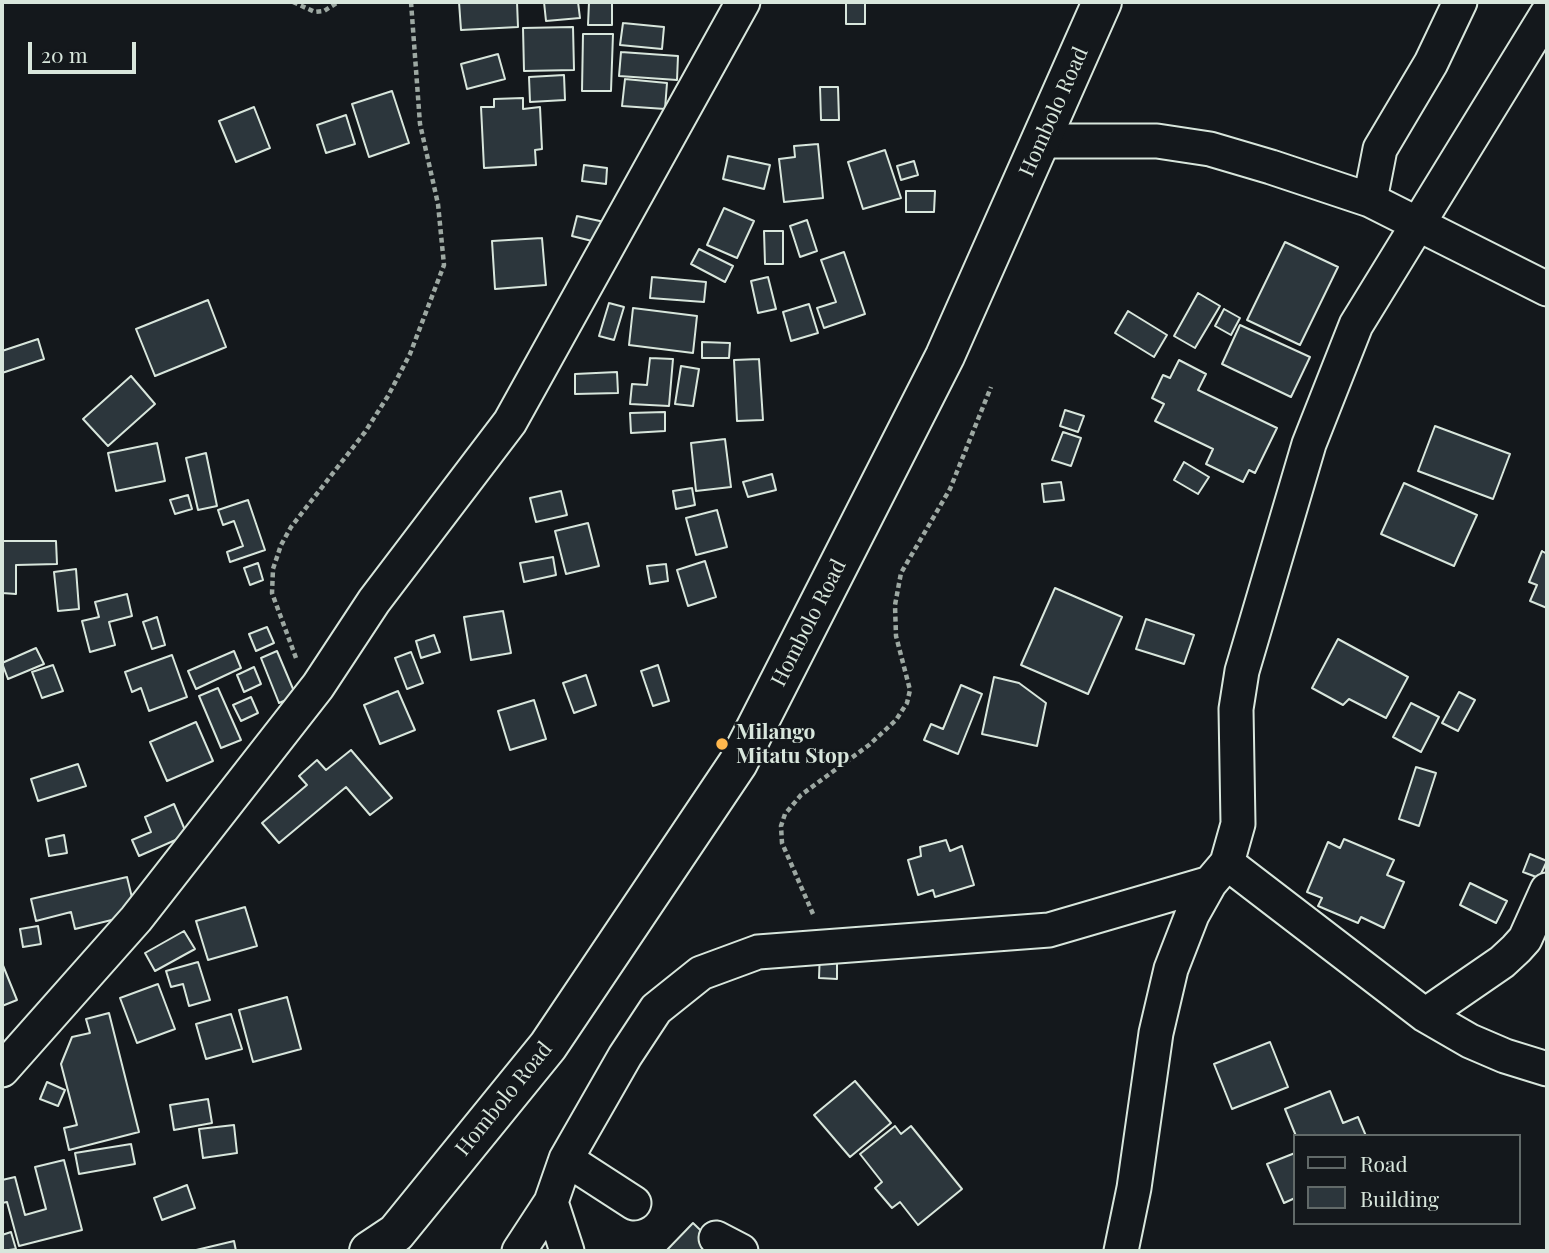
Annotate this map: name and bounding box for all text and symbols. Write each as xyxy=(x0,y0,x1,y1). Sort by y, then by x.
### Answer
scale bar xyxy=(32,28,140,72)
text: 20 m xyxy=(41,40,88,68)
street label: Hombolo Road xyxy=(1014,43,1094,181)
street label: Hombolo Road xyxy=(766,555,852,691)
place label: Milango Mitatu Stop xyxy=(736,719,849,769)
marker: Milango Mitatu Stop xyxy=(714,736,730,752)
street label: Hombolo Road xyxy=(450,1037,558,1161)
legend xyxy=(1294,1134,1521,1225)
text: Road xyxy=(1360,1149,1408,1177)
text: Building xyxy=(1360,1184,1439,1212)

